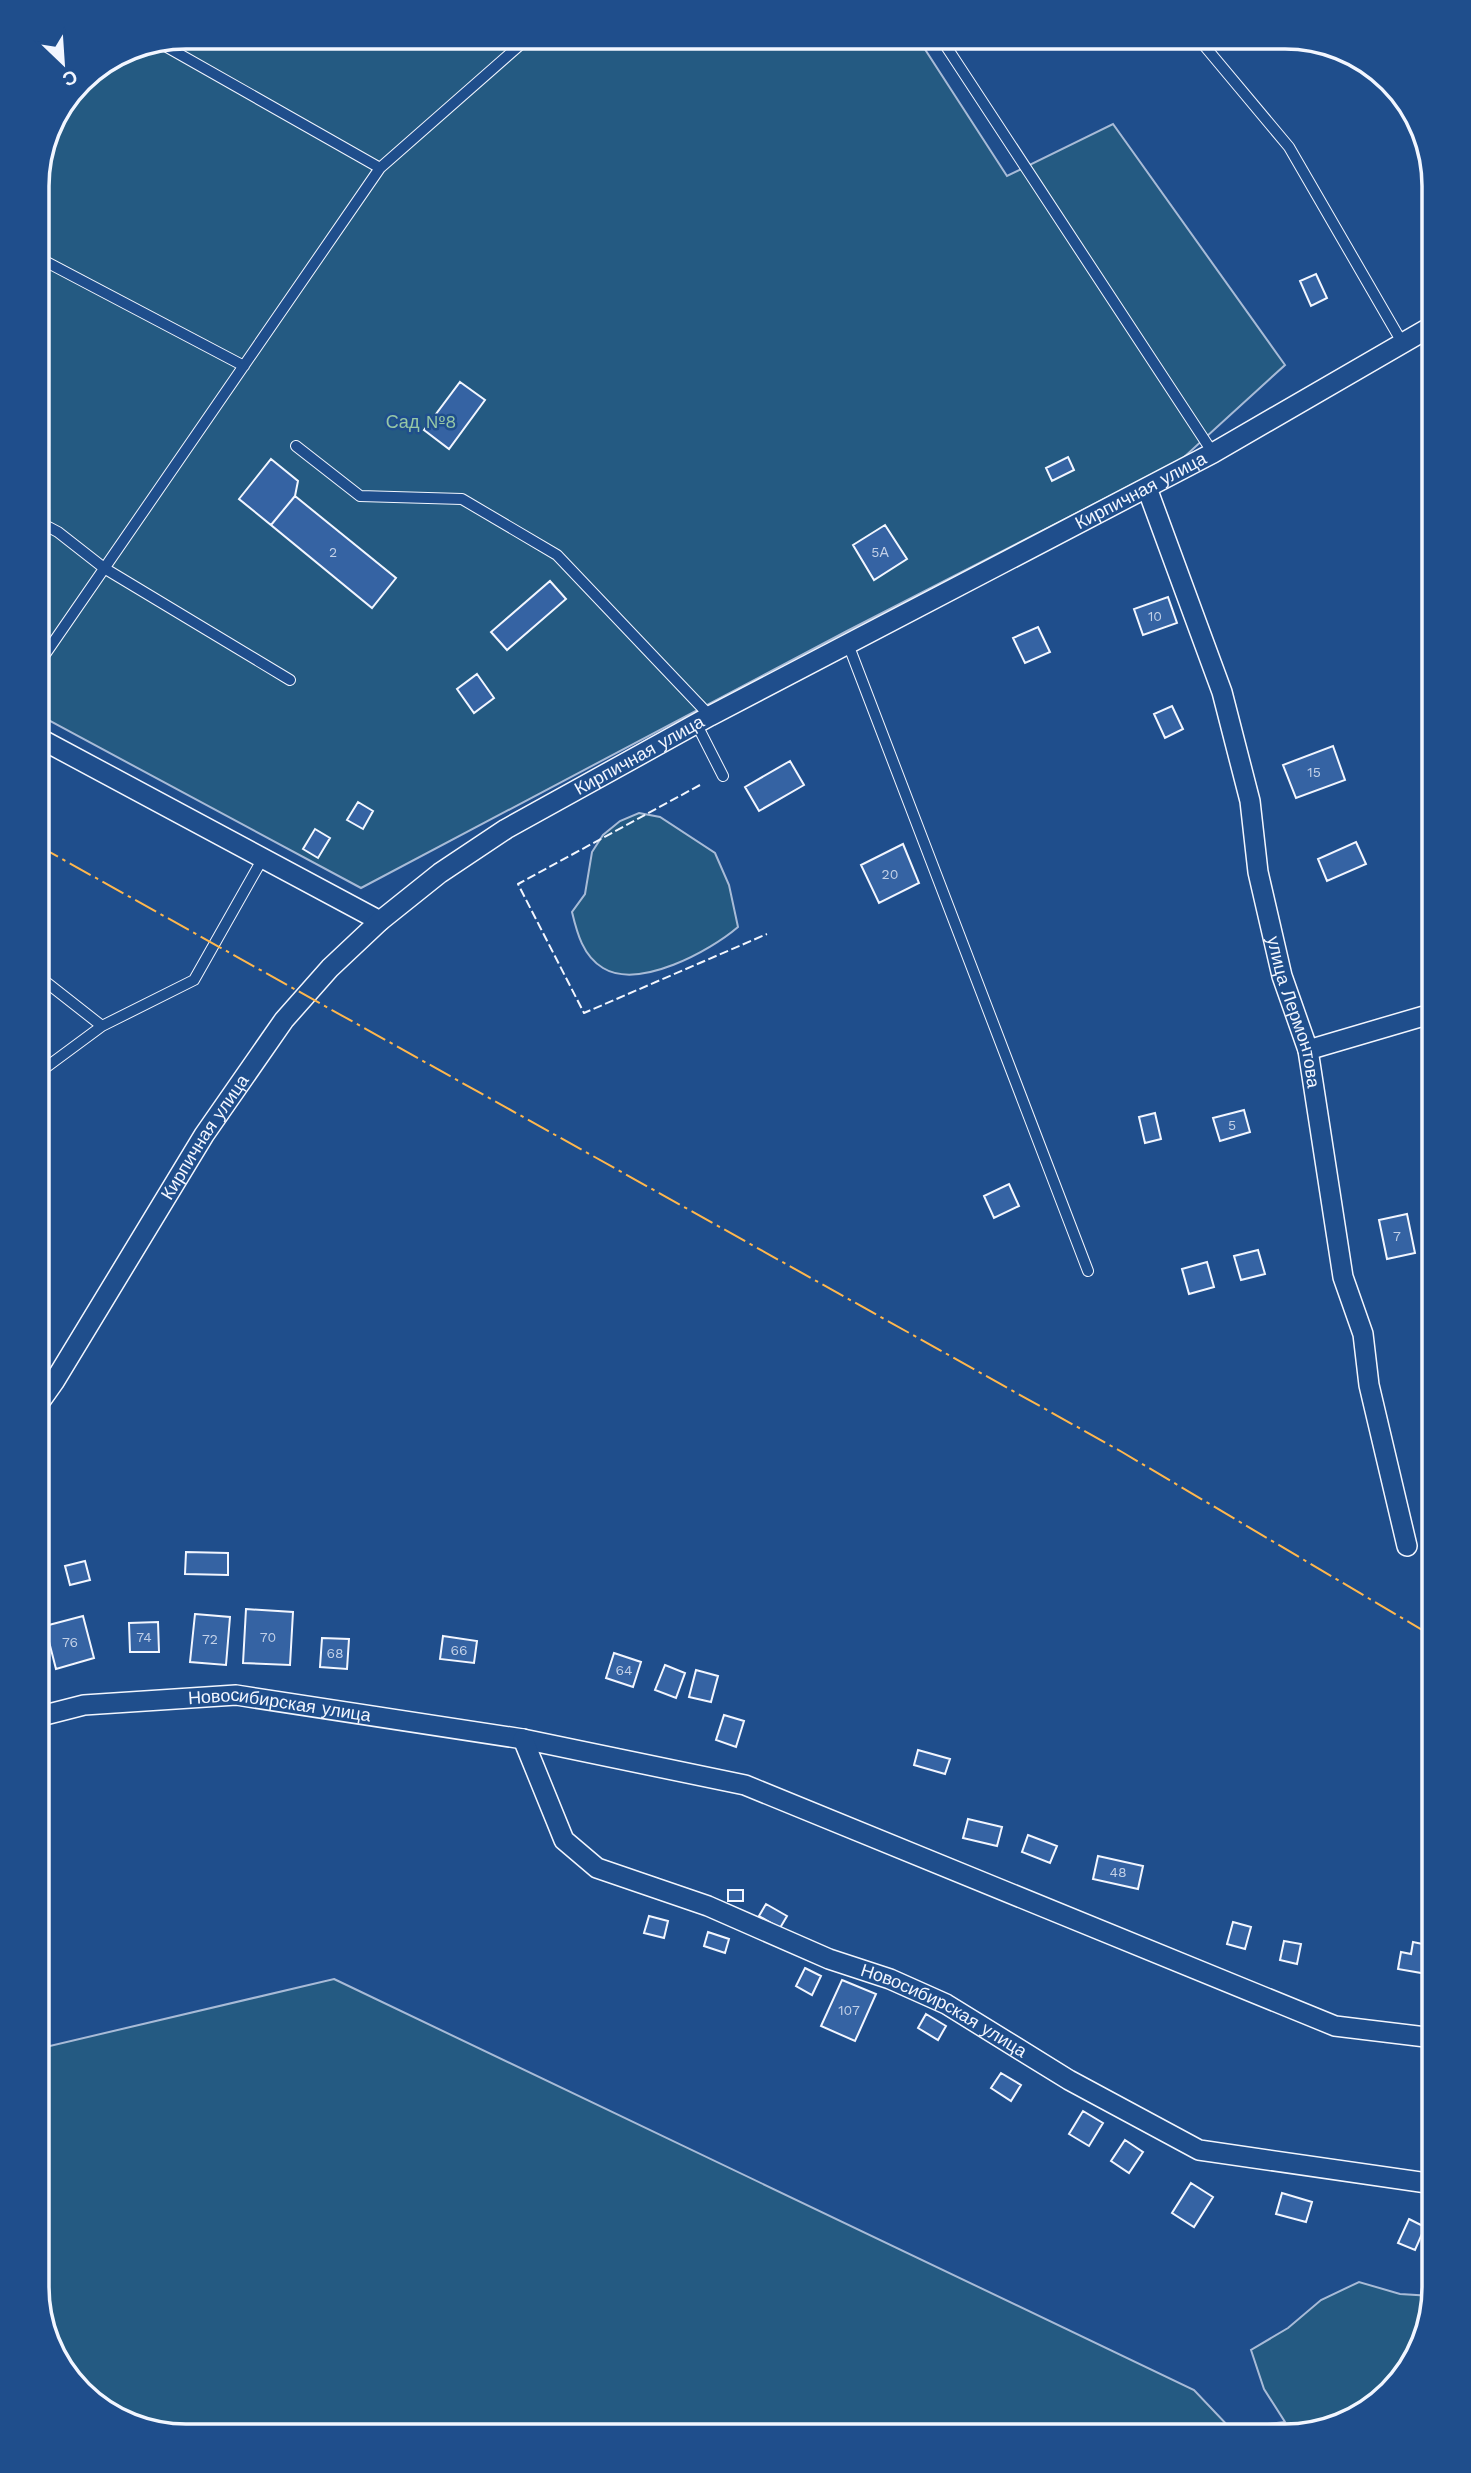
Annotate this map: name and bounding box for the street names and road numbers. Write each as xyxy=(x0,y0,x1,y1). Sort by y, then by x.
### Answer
street label: Кирпичная улица xyxy=(1071,447,1211,533)
street label: Кирпичная улица xyxy=(570,710,708,799)
street label: улица Лермонтова xyxy=(1263,934,1325,1090)
street label: Кирпичная улица xyxy=(156,1069,253,1203)
street label: Новосибирская улица xyxy=(187,1684,374,1726)
street label: Новосибирская улица xyxy=(858,1959,1032,2062)

